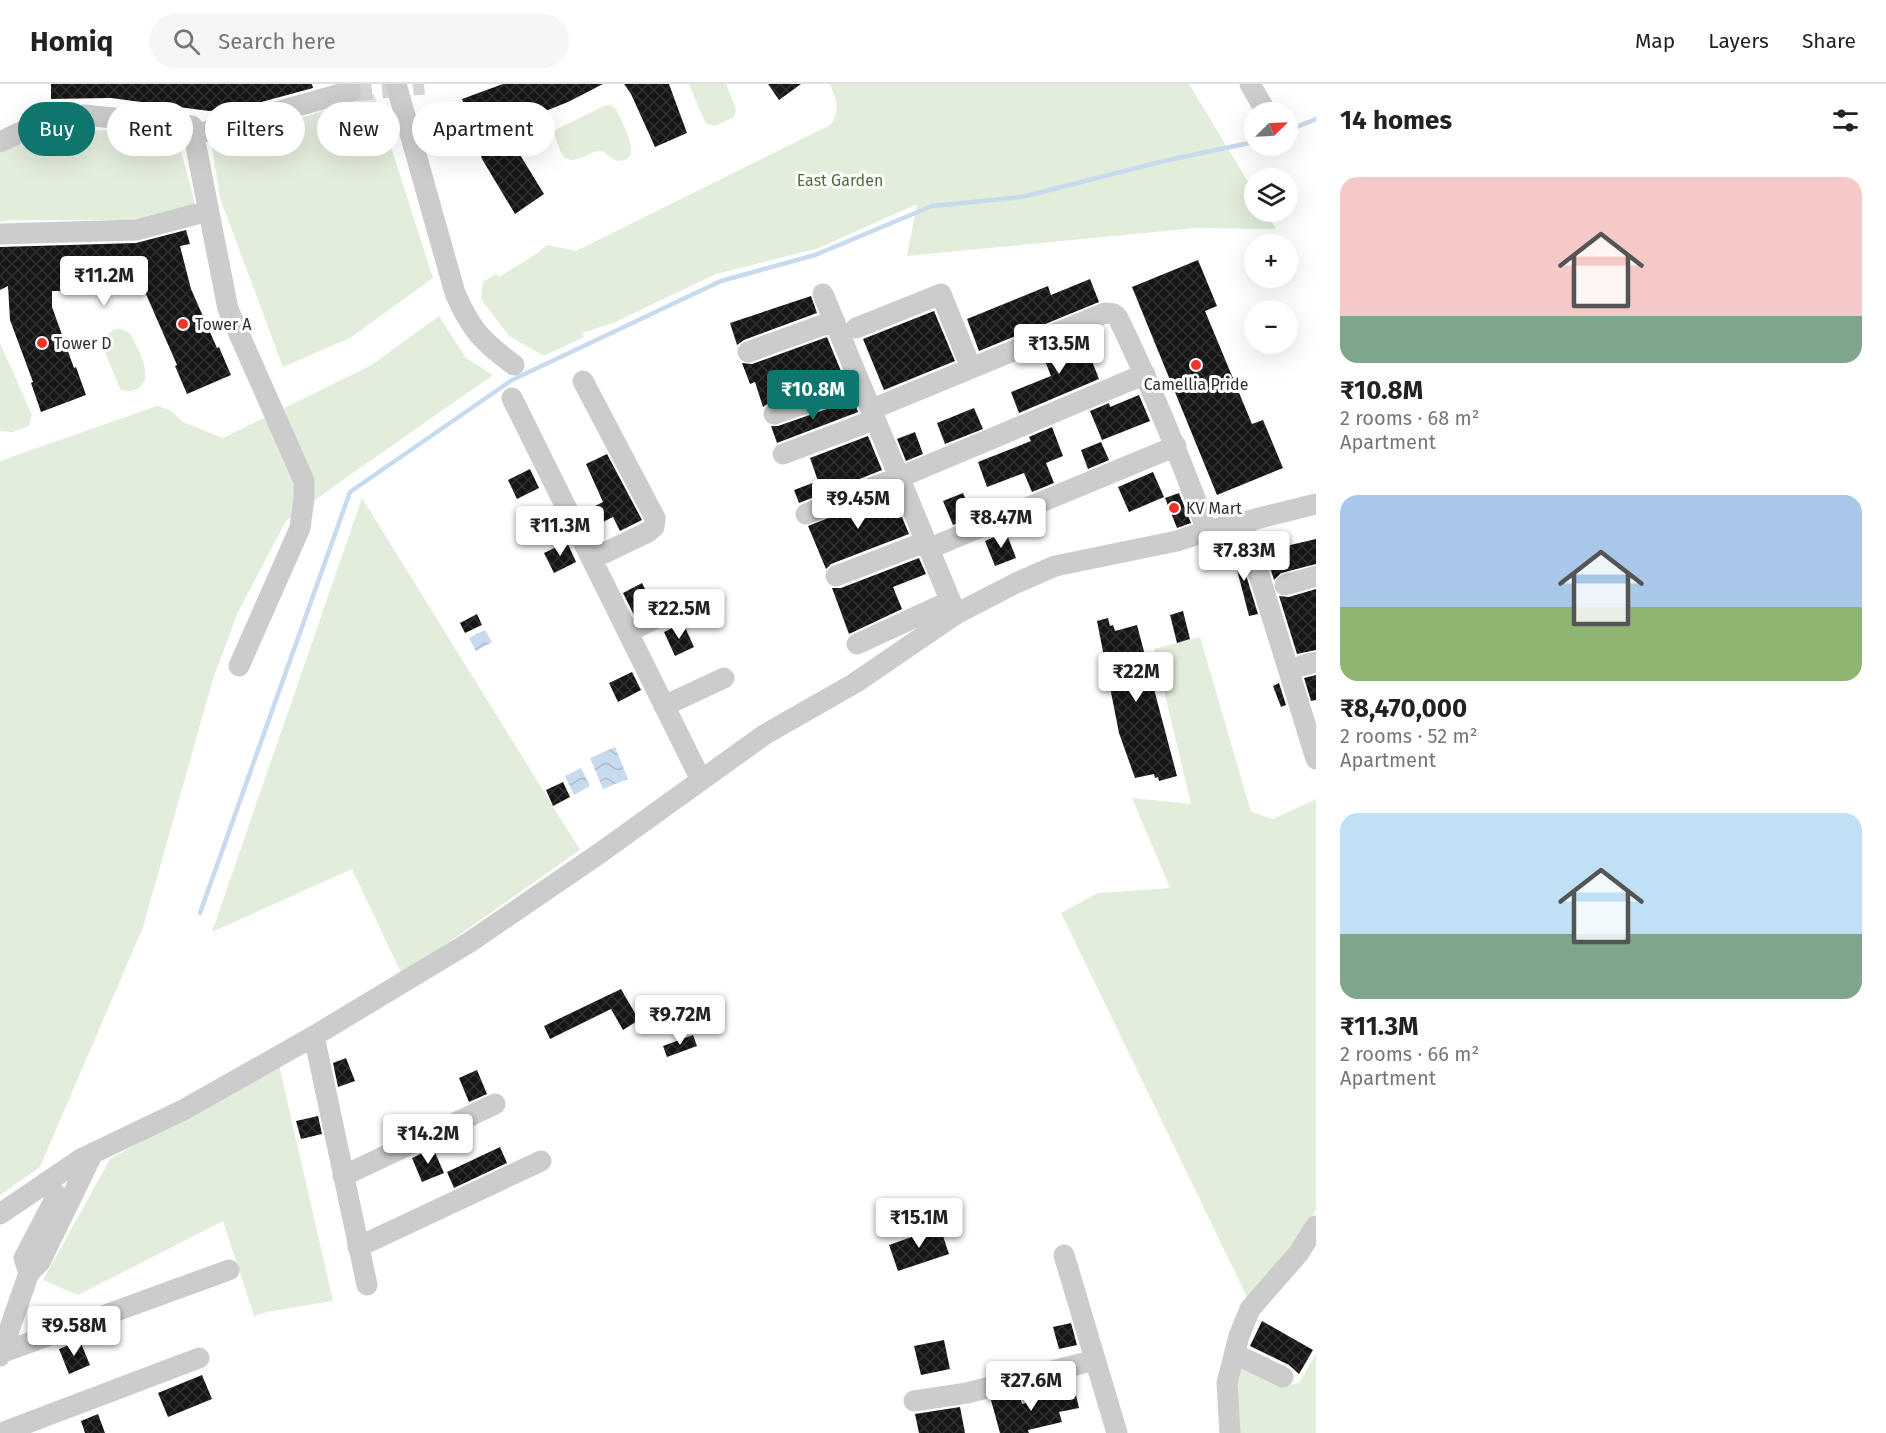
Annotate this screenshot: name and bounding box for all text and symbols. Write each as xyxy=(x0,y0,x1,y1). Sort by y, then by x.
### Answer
search box xyxy=(149,14,569,68)
text: Homiq xyxy=(30,25,113,58)
icon: search xyxy=(170,25,203,58)
text: Search here xyxy=(218,28,336,55)
text: Map xyxy=(1635,28,1675,54)
text: Layers xyxy=(1708,28,1769,54)
text: Share xyxy=(1802,28,1856,54)
chip: Buy xyxy=(18,102,95,156)
chip: Rent xyxy=(107,102,193,156)
chip: Filters xyxy=(205,102,305,156)
chip: New xyxy=(317,102,400,156)
chip: Apartment xyxy=(412,102,555,156)
north arrow xyxy=(1244,102,1298,156)
map controls xyxy=(1244,102,1298,354)
icon: filters xyxy=(1829,104,1862,137)
text: 14 homes xyxy=(1340,105,1452,136)
button: layers xyxy=(1244,168,1298,222)
park label: East Garden xyxy=(797,171,883,190)
icon: home xyxy=(1547,216,1655,324)
button: + xyxy=(1244,234,1298,288)
pin: ₹11.2M xyxy=(55,256,153,307)
text: ₹11.2M xyxy=(74,263,134,287)
button: − xyxy=(1244,300,1298,354)
place label: Tower A xyxy=(195,315,252,334)
marker: Tower A xyxy=(176,317,190,331)
pin: ₹13.5M xyxy=(1010,324,1108,375)
text: ₹13.5M xyxy=(1028,331,1090,355)
place label: Tower D xyxy=(54,334,112,353)
marker: Tower D xyxy=(35,336,49,350)
marker: Camellia Pride xyxy=(1189,358,1203,372)
pin: ₹10.8M xyxy=(764,370,862,421)
place label: Camellia Pride xyxy=(1144,375,1248,394)
text: ₹10.8M xyxy=(1340,375,1423,406)
text: ₹10.8M xyxy=(781,377,845,401)
text: 2 rooms · 68 m² xyxy=(1340,406,1480,430)
text: Apartment xyxy=(1340,430,1436,454)
pin: ₹9.45M xyxy=(809,479,907,530)
text: ₹9.45M xyxy=(826,486,890,510)
pin: ₹8.47M xyxy=(952,498,1050,549)
place label: KV Mart xyxy=(1186,499,1242,518)
marker: KV Mart xyxy=(1167,501,1181,515)
text: ₹8.47M xyxy=(970,505,1032,529)
pin: ₹11.3M xyxy=(511,506,609,557)
text: ₹11.3M xyxy=(530,513,590,537)
pin: ₹7.83M xyxy=(1195,531,1293,582)
icon: home xyxy=(1547,534,1655,642)
text: ₹7.83M xyxy=(1213,538,1275,562)
pin: ₹22.5M xyxy=(630,589,728,640)
text: ₹22.5M xyxy=(648,596,710,620)
pin: ₹22M xyxy=(1100,652,1172,703)
text: ₹22M xyxy=(1112,659,1160,683)
text: ₹8,470,000 xyxy=(1340,693,1467,724)
text: 2 rooms · 52 m² xyxy=(1340,724,1478,748)
text: Apartment xyxy=(1340,748,1436,772)
icon: home xyxy=(1547,852,1655,960)
pin: ₹9.72M xyxy=(631,995,729,1046)
text: ₹9.72M xyxy=(649,1002,711,1026)
text: ₹11.3M xyxy=(1340,1011,1418,1042)
text: 2 rooms · 66 m² xyxy=(1340,1042,1479,1066)
text: Apartment xyxy=(1340,1066,1436,1090)
pin: ₹14.2M xyxy=(379,1114,477,1165)
text: ₹14.2M xyxy=(397,1121,459,1145)
pin: ₹15.1M xyxy=(870,1198,968,1249)
text: ₹15.1M xyxy=(890,1205,948,1229)
pin: ₹9.58M xyxy=(25,1306,123,1357)
text: ₹9.58M xyxy=(41,1313,107,1337)
pin: ₹27.6M xyxy=(982,1361,1080,1412)
text: ₹27.6M xyxy=(1000,1368,1062,1392)

